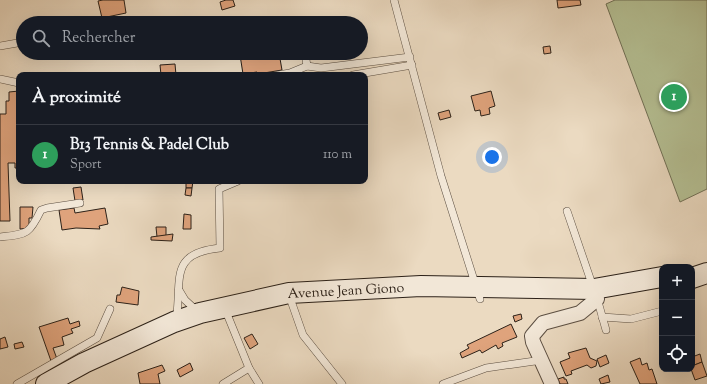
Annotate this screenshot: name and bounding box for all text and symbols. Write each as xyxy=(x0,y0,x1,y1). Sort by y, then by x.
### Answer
search box xyxy=(16,16,368,60)
icon: search xyxy=(30,27,52,49)
text: Rechercher xyxy=(62,28,135,49)
pin: 1 xyxy=(661,82,687,112)
text: À proximité xyxy=(32,86,121,110)
text: B13 Tennis & Padel Club xyxy=(70,135,229,156)
text: 1 xyxy=(43,146,47,164)
text: 110 m xyxy=(323,146,352,164)
your location xyxy=(482,147,502,167)
text: Sport xyxy=(70,156,101,174)
map controls xyxy=(659,264,695,372)
button: + xyxy=(659,264,695,300)
street label: Avenue Jean Giono xyxy=(287,279,405,305)
button: − xyxy=(659,300,695,336)
button: locate xyxy=(659,336,695,372)

